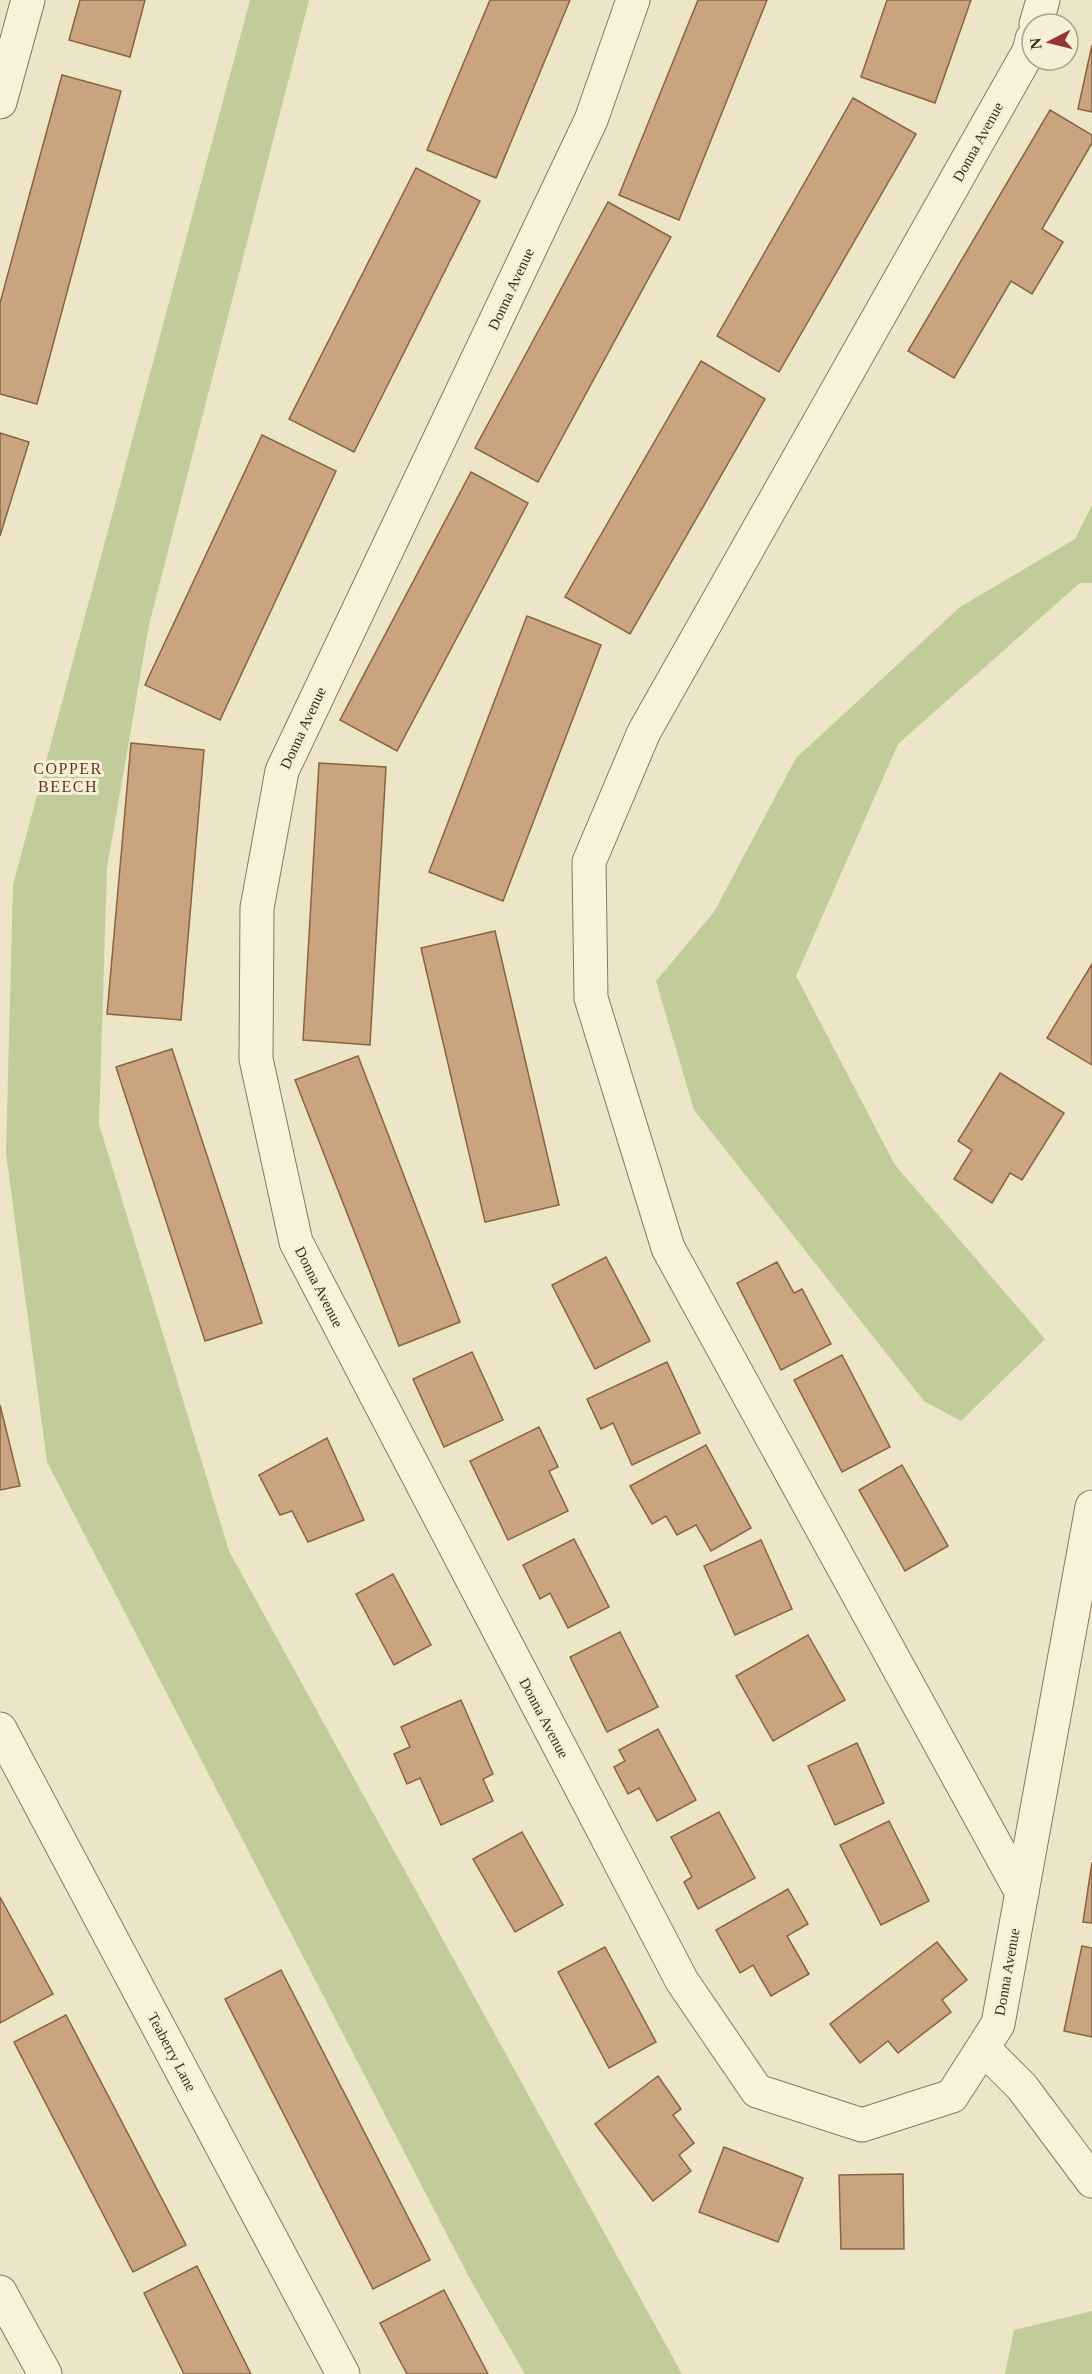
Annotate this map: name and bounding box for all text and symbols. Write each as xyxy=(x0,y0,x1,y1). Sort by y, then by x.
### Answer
north arrow xyxy=(1020,12,1080,72)
text: N xyxy=(1026,37,1045,51)
street label: Donna Avenue xyxy=(950,99,1007,185)
street label: Donna Avenue xyxy=(485,245,537,332)
street label: Donna Avenue xyxy=(277,684,329,771)
district label: COPPER BEECH xyxy=(33,760,103,795)
street label: Donna Avenue xyxy=(292,1244,346,1330)
street label: Donna Avenue xyxy=(516,1675,572,1761)
street label: Donna Avenue xyxy=(991,1927,1023,2017)
street label: Teaberry Lane xyxy=(145,2010,200,2094)

